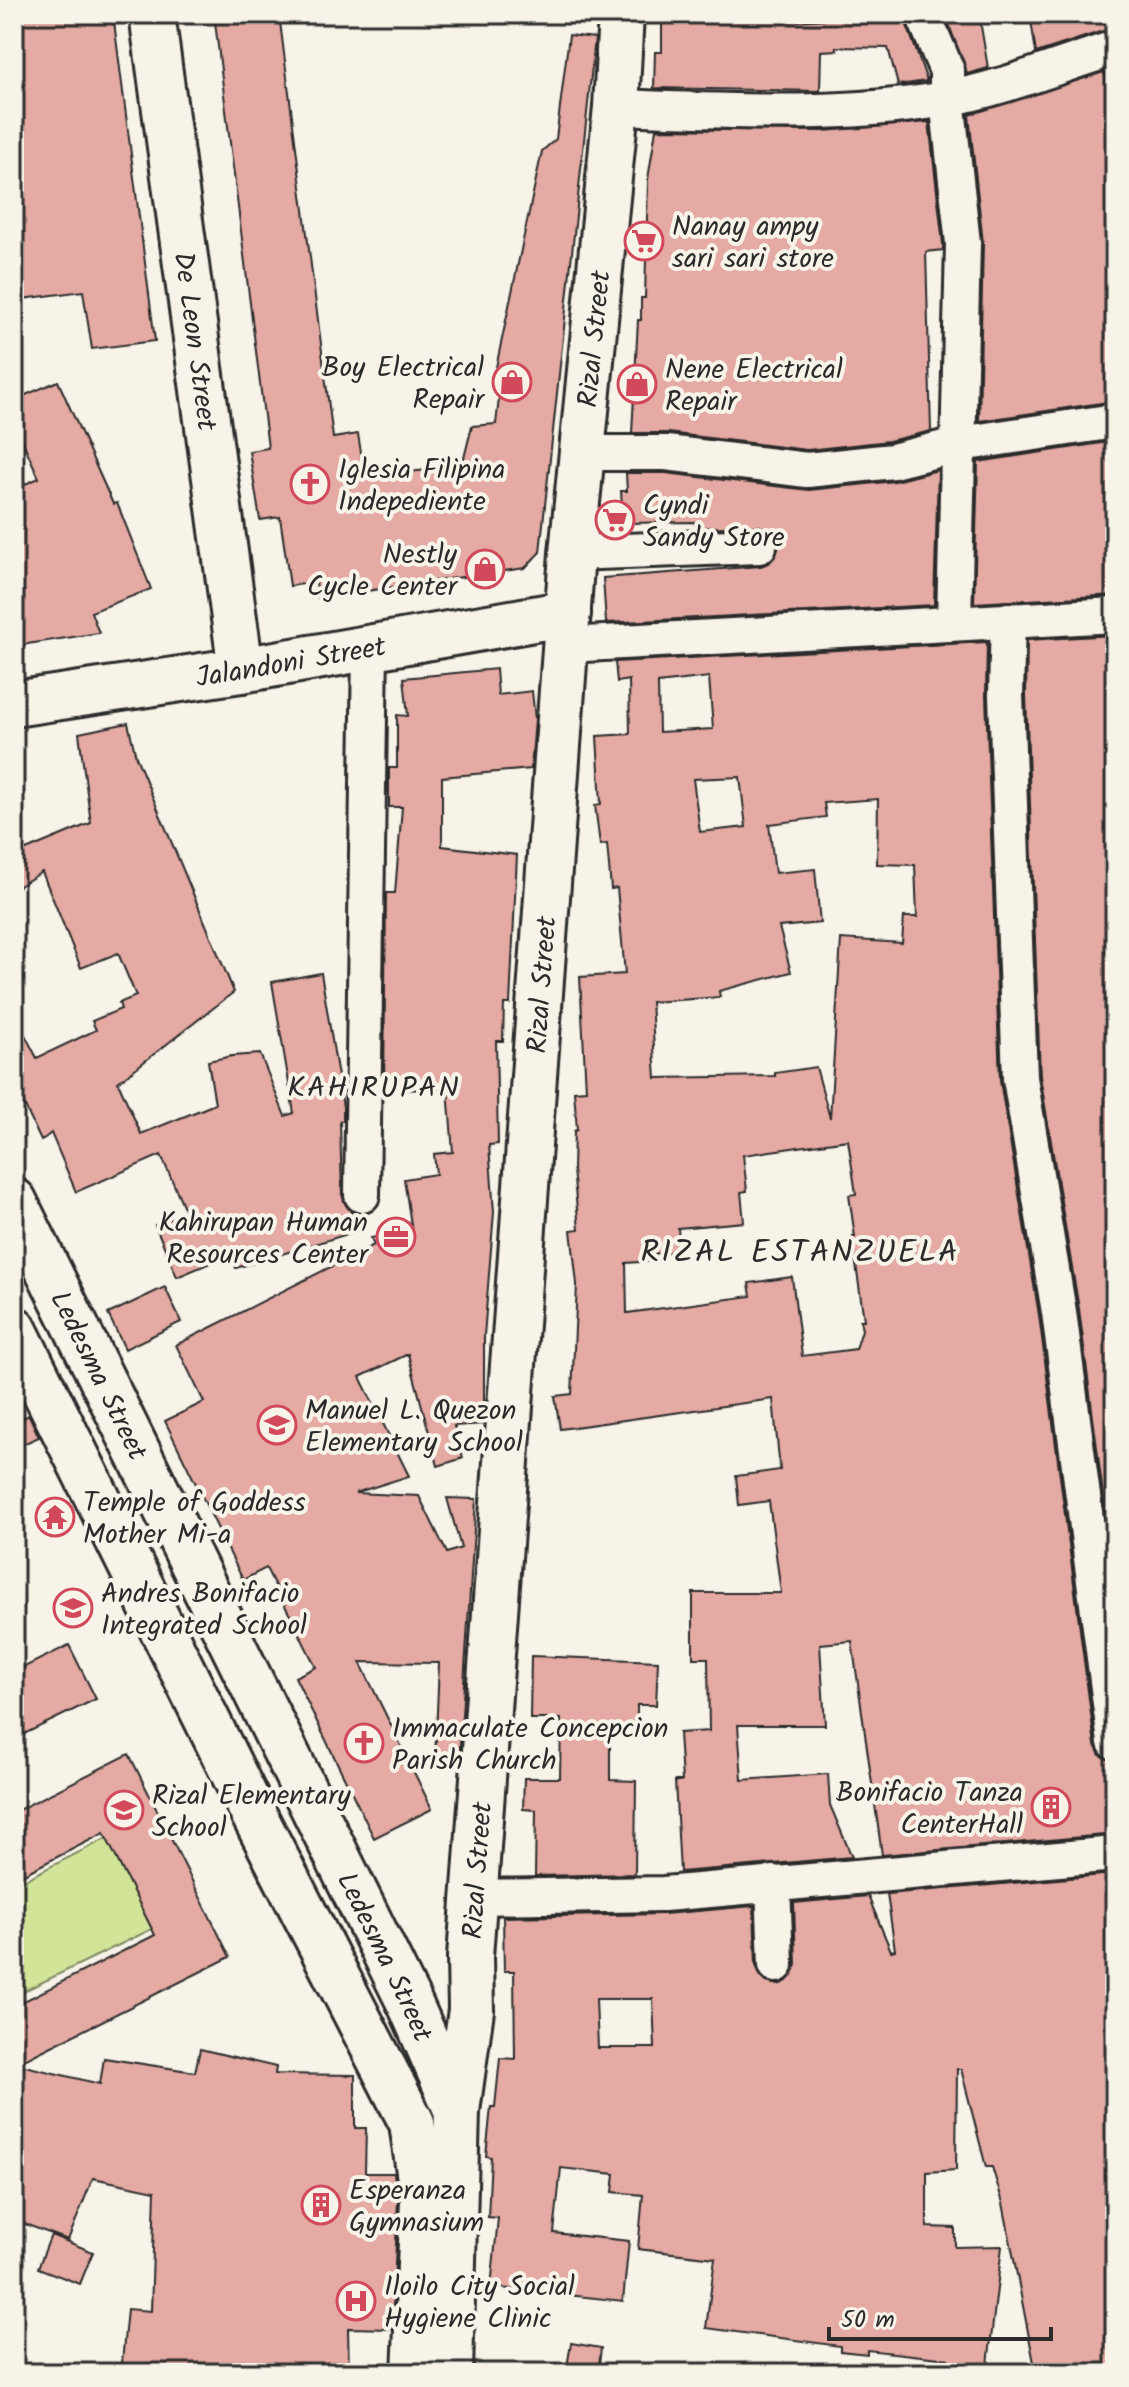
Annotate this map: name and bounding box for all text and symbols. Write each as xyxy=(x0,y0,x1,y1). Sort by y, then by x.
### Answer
place label: Nanay ampy sari sari store xyxy=(672,205,834,282)
supermarket icon: Nanay ampy sari sari store xyxy=(623,220,665,262)
street label: De Leon Street xyxy=(160,249,228,435)
street label: Rizal Street xyxy=(566,267,625,410)
place label: Boy Electrical Repair xyxy=(322,346,486,423)
place label: Nene Electrical Repair xyxy=(665,348,843,425)
shop icon: Boy Electrical Repair xyxy=(491,361,533,403)
shop icon: Nene Electrical Repair xyxy=(616,363,658,405)
place label: Iglesia Filipina Indepediente xyxy=(338,448,505,525)
church icon: Iglesia Filipina Indepediente xyxy=(289,463,331,505)
place label: Cyndi Sandy Store xyxy=(643,484,785,561)
supermarket icon: Cyndi Sandy Store xyxy=(594,499,636,541)
place label: Nestly Cycle Center xyxy=(307,533,459,610)
shop icon: Nestly Cycle Center xyxy=(464,548,506,590)
street label: Jalandoni Street xyxy=(193,625,391,701)
street label: Rizal Street xyxy=(516,913,571,1055)
district label: KAHIRUPAN xyxy=(287,1065,461,1113)
place label: Kahirupan Human Resources Center xyxy=(159,1201,370,1278)
office icon: Kahirupan Human Resources Center xyxy=(375,1216,417,1258)
district label: RIZAL ESTANZUELA xyxy=(641,1228,959,1279)
street label: Ledesma Street xyxy=(37,1284,159,1470)
place label: Manuel L. Quezon Elementary School xyxy=(305,1389,523,1466)
school or university icon: Manuel L. Quezon Elementary School xyxy=(256,1404,298,1446)
place label: Temple of Goddess Mother Mi-a xyxy=(83,1481,306,1558)
temple icon: Temple of Goddess Mother Mi-a xyxy=(34,1496,76,1538)
place label: Andres Bonifacio Integrated School xyxy=(101,1572,307,1649)
school or university icon: Andres Bonifacio Integrated School xyxy=(52,1587,94,1629)
place label: Immaculate Concepcion Parish Church xyxy=(392,1707,669,1784)
church icon: Immaculate Concepcion Parish Church xyxy=(343,1722,385,1764)
place label: Bonifacio Tanza CenterHall xyxy=(836,1771,1023,1848)
place label: Rizal Elementary School xyxy=(152,1774,351,1851)
building icon: Bonifacio Tanza CenterHall xyxy=(1030,1786,1072,1828)
school or university icon: Rizal Elementary School xyxy=(103,1789,145,1831)
street label: Rizal Street xyxy=(451,1799,506,1941)
street label: Ledesma Street xyxy=(323,1865,444,2051)
place label: Esperanza Gymnasium xyxy=(349,2169,484,2246)
building icon: Esperanza Gymnasium xyxy=(300,2184,342,2226)
place label: Iloilo City Social Hygiene Clinic xyxy=(384,2265,575,2342)
hospital icon: Iloilo City Social Hygiene Clinic xyxy=(335,2280,377,2322)
scale bar xyxy=(829,2291,1051,2341)
text: 50 m xyxy=(841,2301,895,2340)

